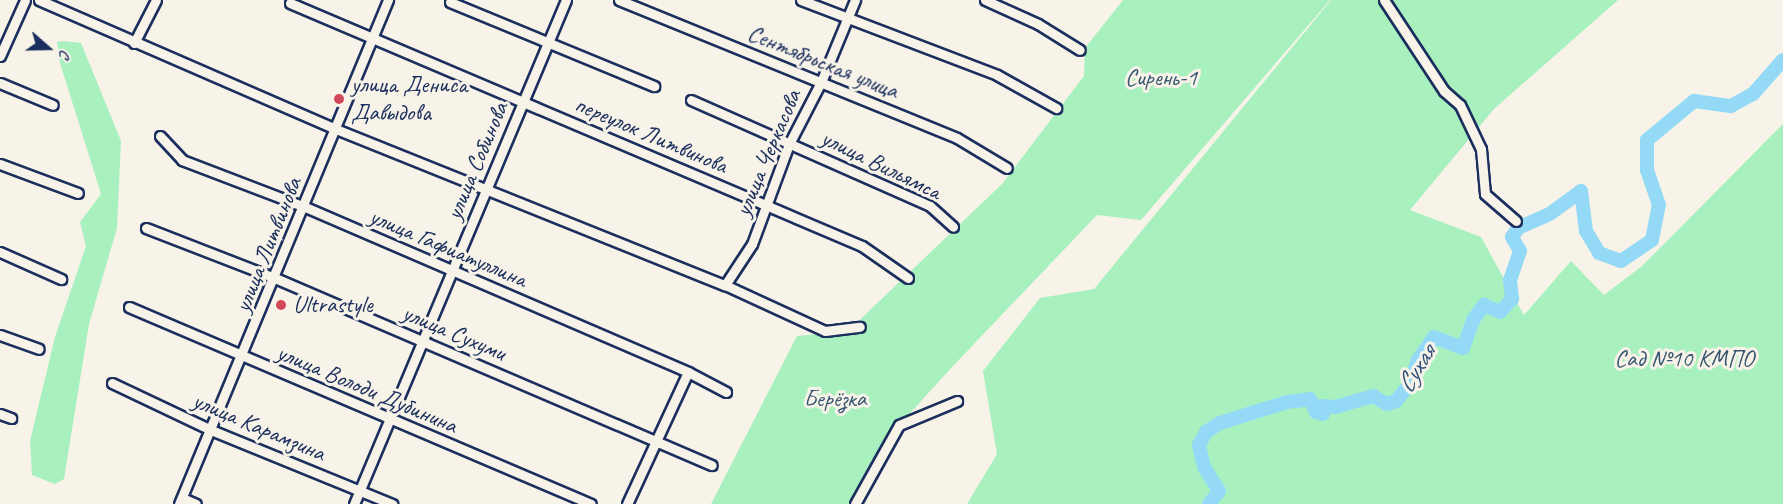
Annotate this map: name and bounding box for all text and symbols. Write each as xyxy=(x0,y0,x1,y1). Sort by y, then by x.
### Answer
north arrow xyxy=(18,18,78,78)
street label: Сентябрьская улица xyxy=(742,18,904,106)
text: С xyxy=(54,47,76,61)
park label: Сирень-1 xyxy=(1125,64,1197,92)
place label: улица Дениса Давыдова xyxy=(351,71,467,127)
street label: улица Черкасова xyxy=(728,85,808,221)
street label: переулок Литвинова xyxy=(571,90,731,180)
marker: улица Дениса Давыдова xyxy=(332,92,346,106)
street label: улица Собинова xyxy=(439,98,515,224)
street label: улица Вильямса xyxy=(818,124,944,206)
street label: улица Литвинова xyxy=(228,174,308,316)
street label: улица Гафиатуллина xyxy=(364,201,532,295)
place label: Ultrastyle xyxy=(293,291,373,319)
marker: Ultrastyle xyxy=(274,298,288,312)
street label: улица Сухуми xyxy=(397,298,511,368)
street label: улица Володи Дубинина xyxy=(272,338,462,440)
water label: Сухая xyxy=(1390,340,1442,398)
park label: Сад №10 КМПО xyxy=(1614,345,1754,373)
park label: Берёзка xyxy=(804,385,866,413)
street label: улица Карамзина xyxy=(188,386,330,468)

